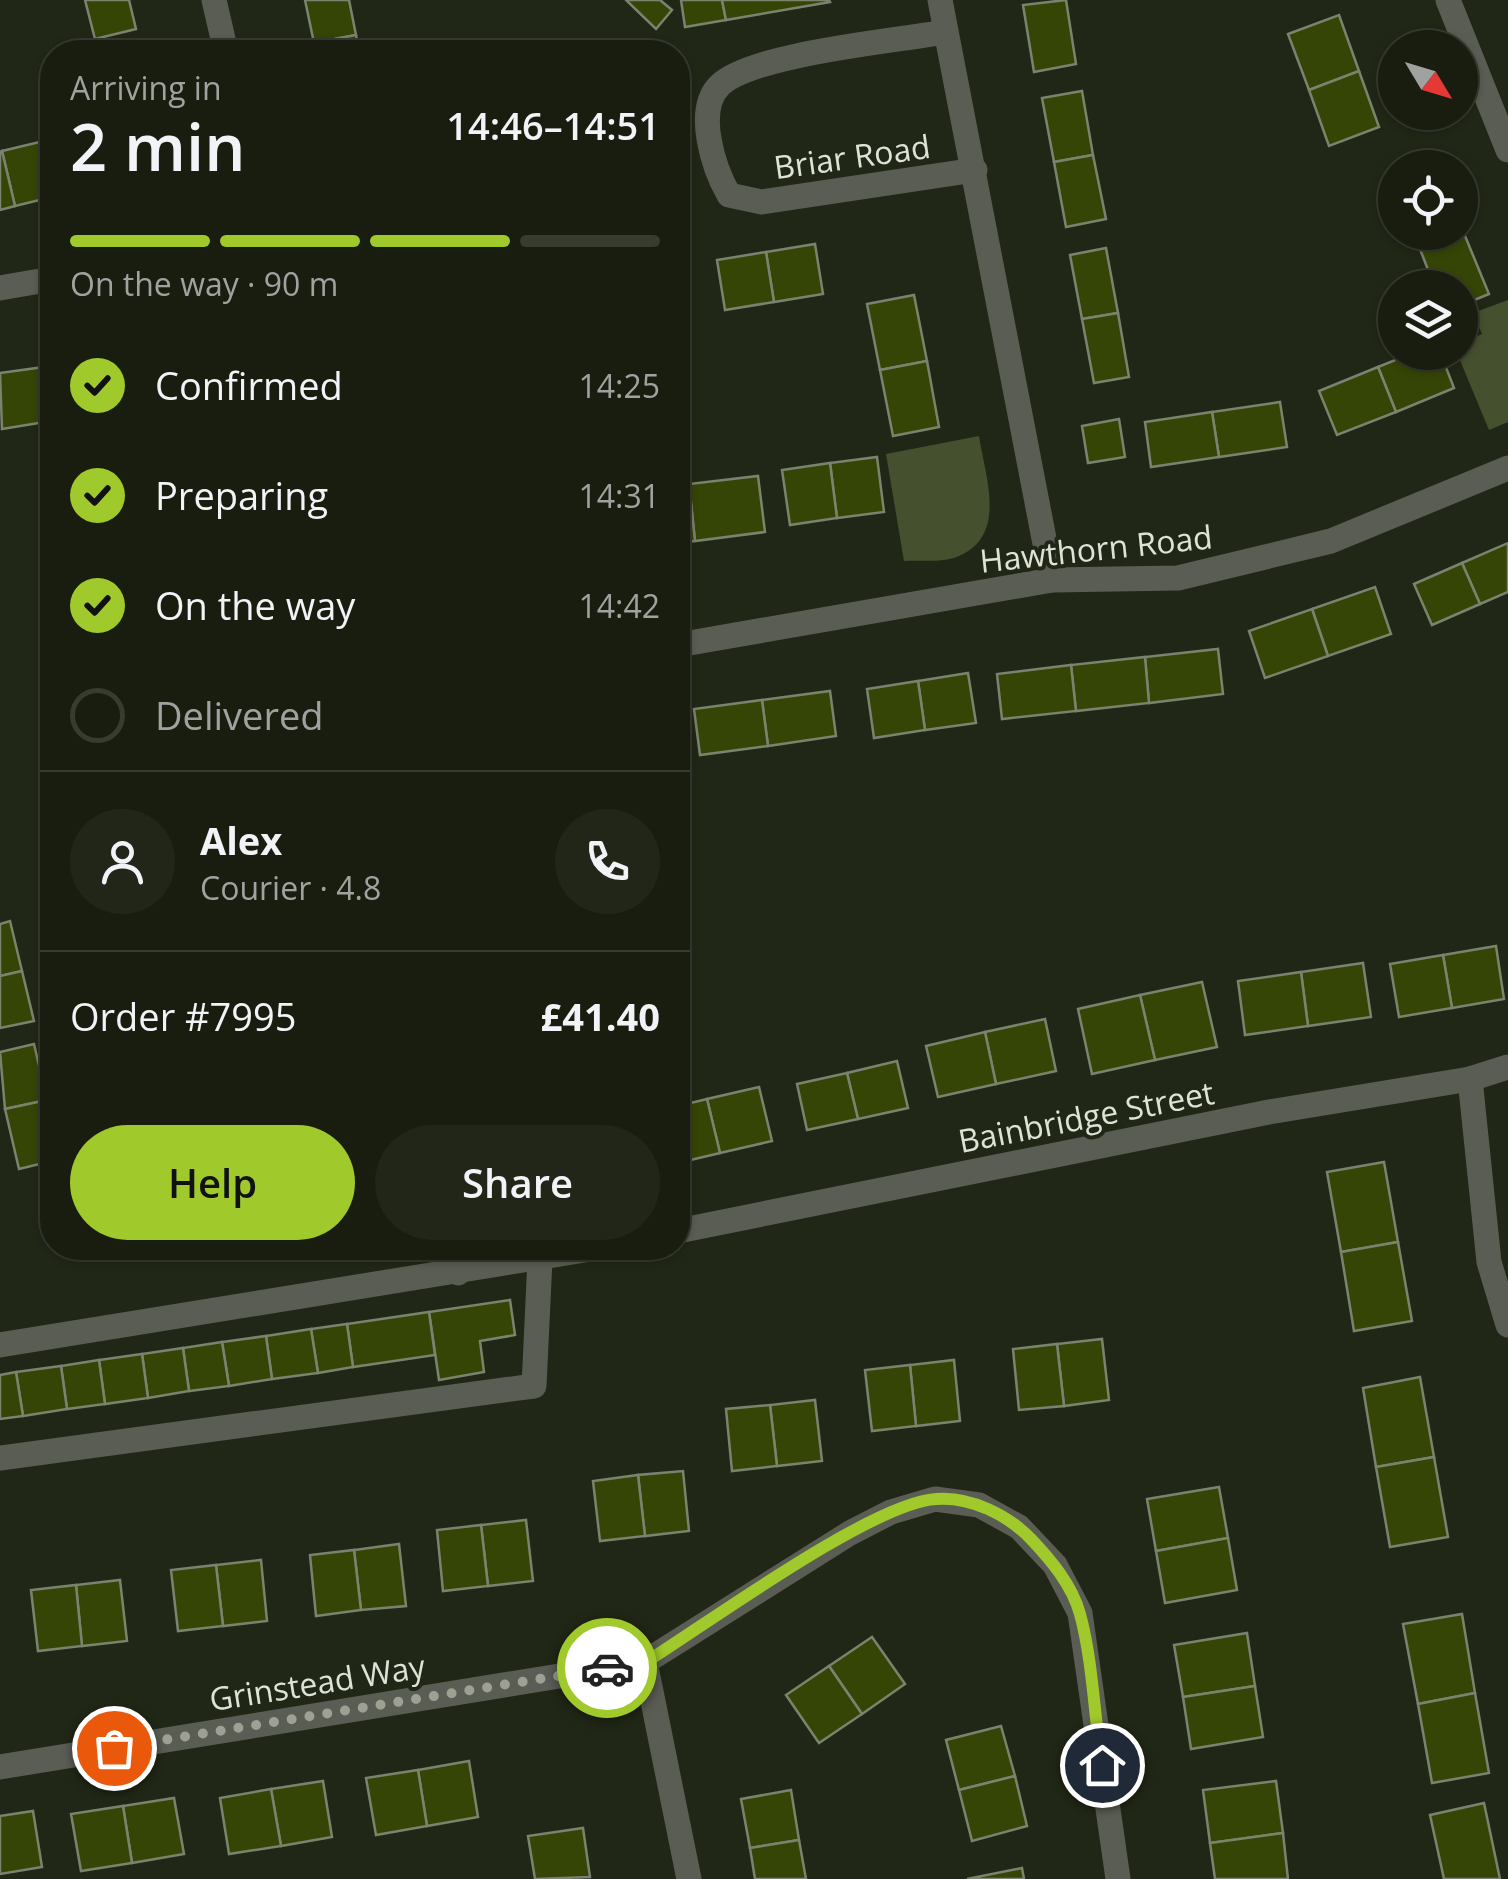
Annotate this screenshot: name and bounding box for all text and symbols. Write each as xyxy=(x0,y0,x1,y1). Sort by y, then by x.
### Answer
north arrow xyxy=(1378,30,1478,130)
map controls xyxy=(1378,30,1478,370)
text: Arriving in xyxy=(70,66,222,109)
text: 14:46–14:51 xyxy=(446,99,660,151)
text: 2 min xyxy=(70,102,245,190)
street label: Briar Road xyxy=(771,124,933,188)
button: locate xyxy=(1378,150,1478,250)
text: On the way · 90 m xyxy=(70,262,338,305)
button: layers xyxy=(1378,270,1478,370)
icon: check xyxy=(70,358,125,413)
text: Confirmed xyxy=(155,359,343,411)
text: 14:25 xyxy=(578,364,660,407)
icon: check xyxy=(70,468,125,523)
text: Preparing xyxy=(155,469,328,521)
text: 14:31 xyxy=(578,474,660,517)
street label: Hawthorn Road xyxy=(977,514,1215,582)
icon: check xyxy=(70,578,125,633)
text: On the way xyxy=(155,579,355,631)
text: 14:42 xyxy=(578,584,660,627)
text: Delivered xyxy=(155,689,324,741)
button: person xyxy=(70,809,175,914)
button: phone xyxy=(555,809,660,914)
text: Alex xyxy=(200,814,282,866)
text: Courier · 4.8 xyxy=(200,866,381,909)
text: Order #7995 xyxy=(70,990,297,1042)
text: £41.40 xyxy=(541,990,660,1042)
street label: Bainbridge Street xyxy=(955,1070,1217,1162)
button: Help xyxy=(70,1125,355,1240)
button: Share xyxy=(375,1125,660,1240)
courier xyxy=(557,1618,657,1718)
icon: car xyxy=(580,1641,635,1696)
street label: Grinstead Way xyxy=(206,1644,429,1720)
pin xyxy=(72,1706,157,1791)
icon: bag xyxy=(87,1721,142,1776)
pin xyxy=(1060,1723,1145,1808)
icon: home xyxy=(1075,1738,1130,1793)

